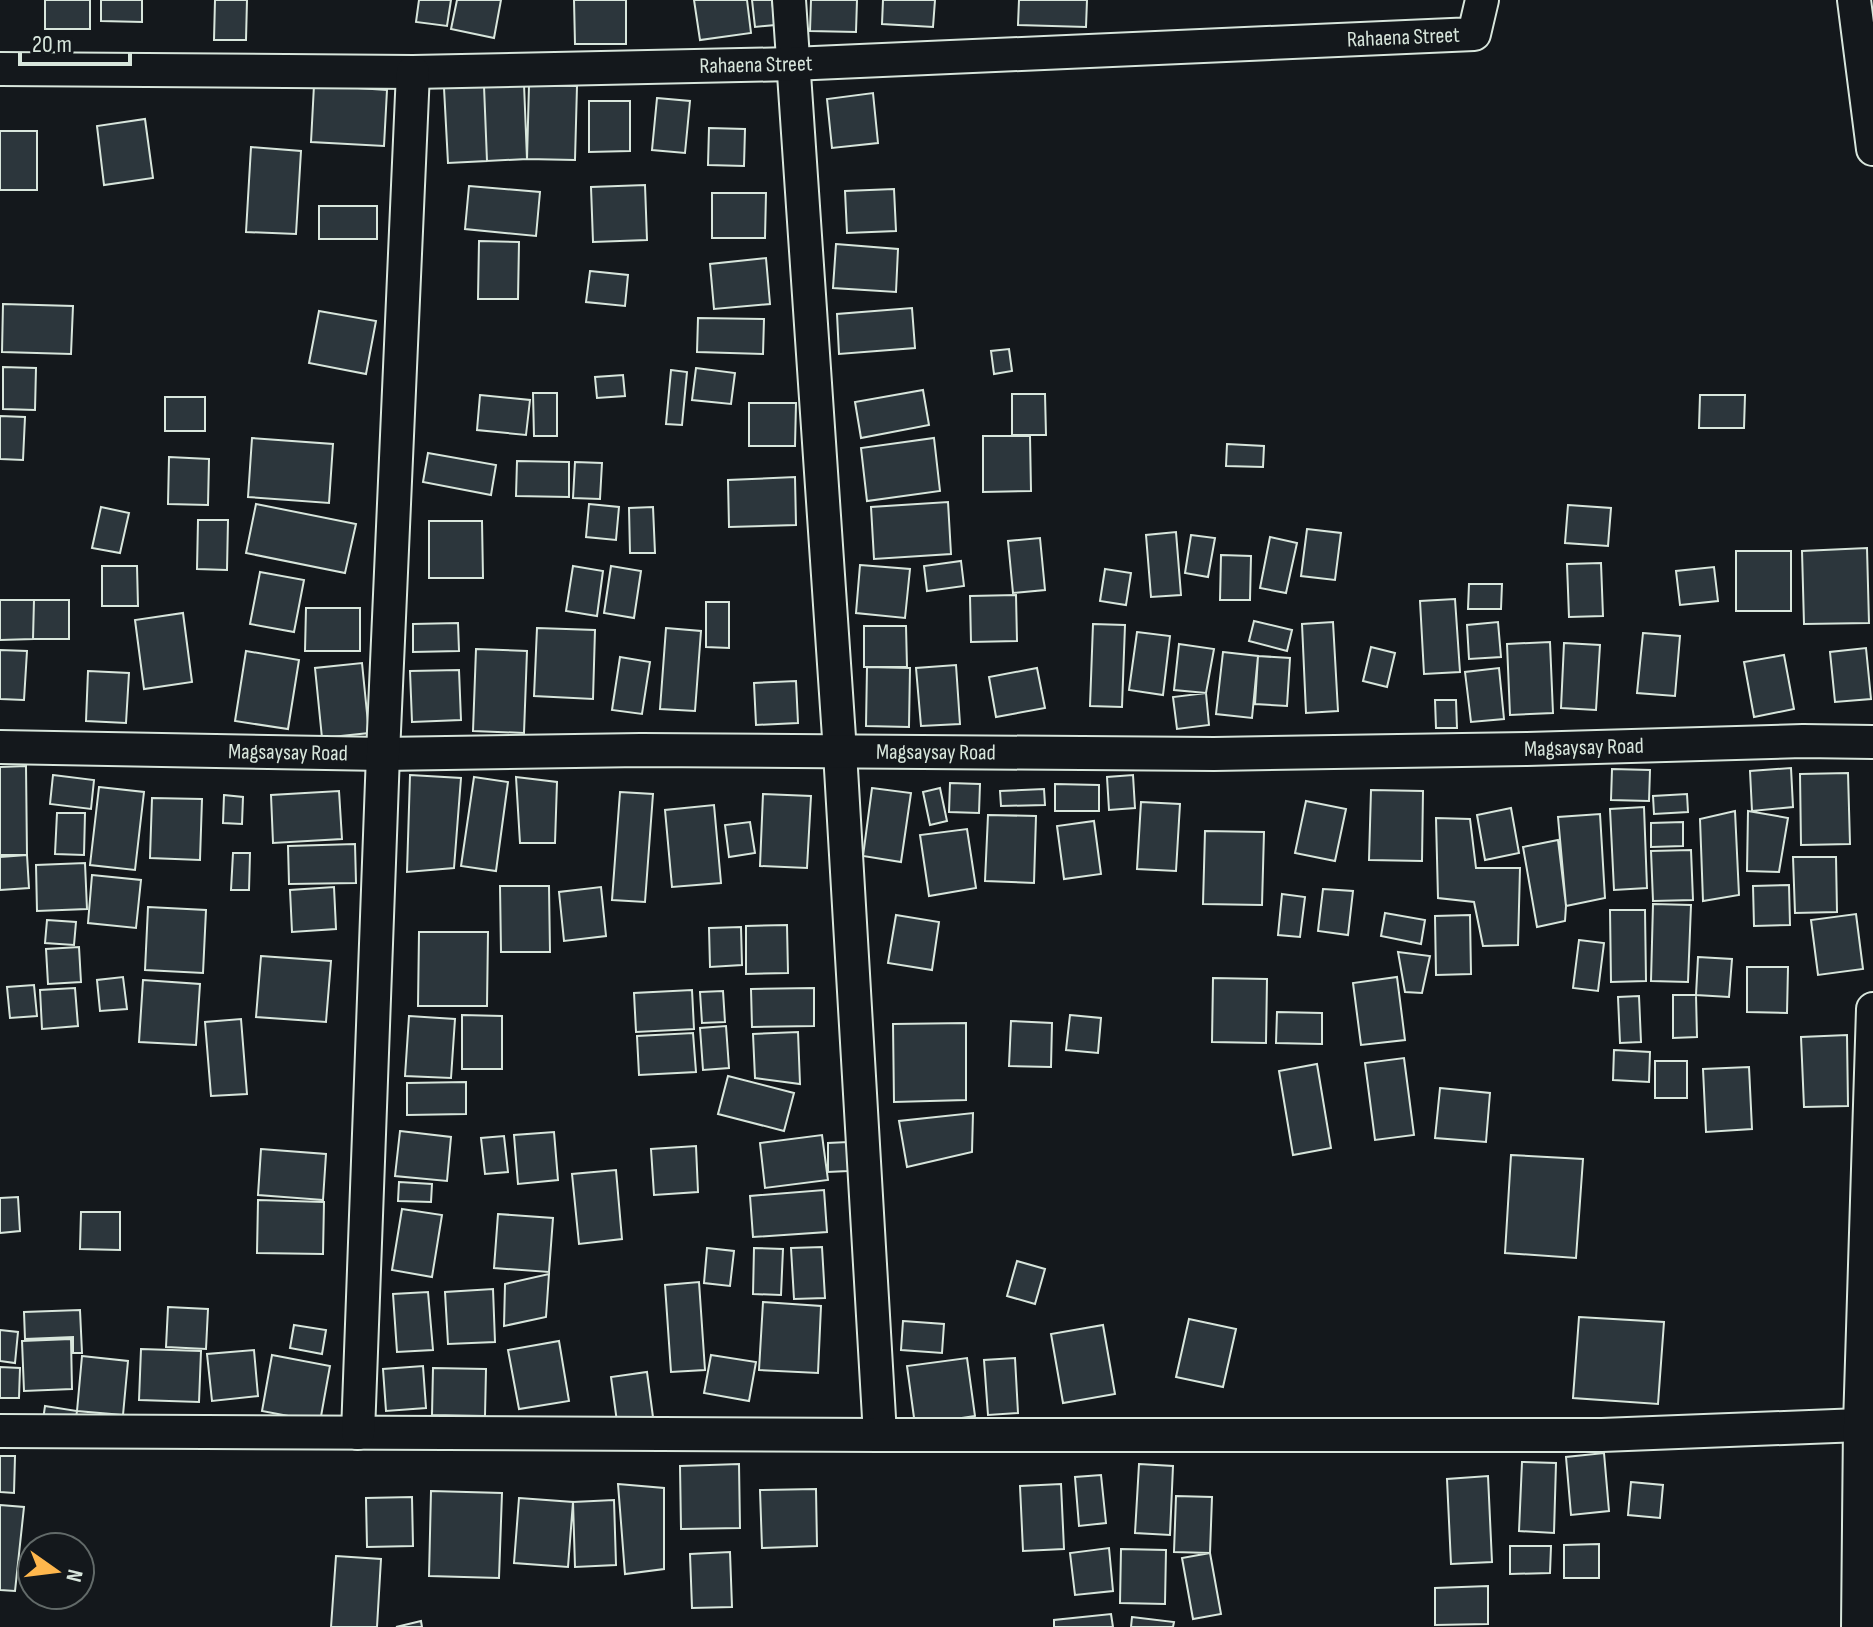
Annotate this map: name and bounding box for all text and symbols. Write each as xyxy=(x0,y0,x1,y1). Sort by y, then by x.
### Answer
scale bar xyxy=(20,16,130,66)
street label: Rahaena Street xyxy=(1346,21,1461,53)
text: 20 m xyxy=(32,30,72,59)
street label: Rahaena Street xyxy=(699,50,813,79)
street label: Magsaysay Road xyxy=(1524,732,1644,763)
street label: Magsaysay Road xyxy=(228,738,348,767)
street label: Magsaysay Road xyxy=(876,738,996,766)
north arrow xyxy=(16,1531,96,1611)
text: N xyxy=(59,1567,88,1584)

